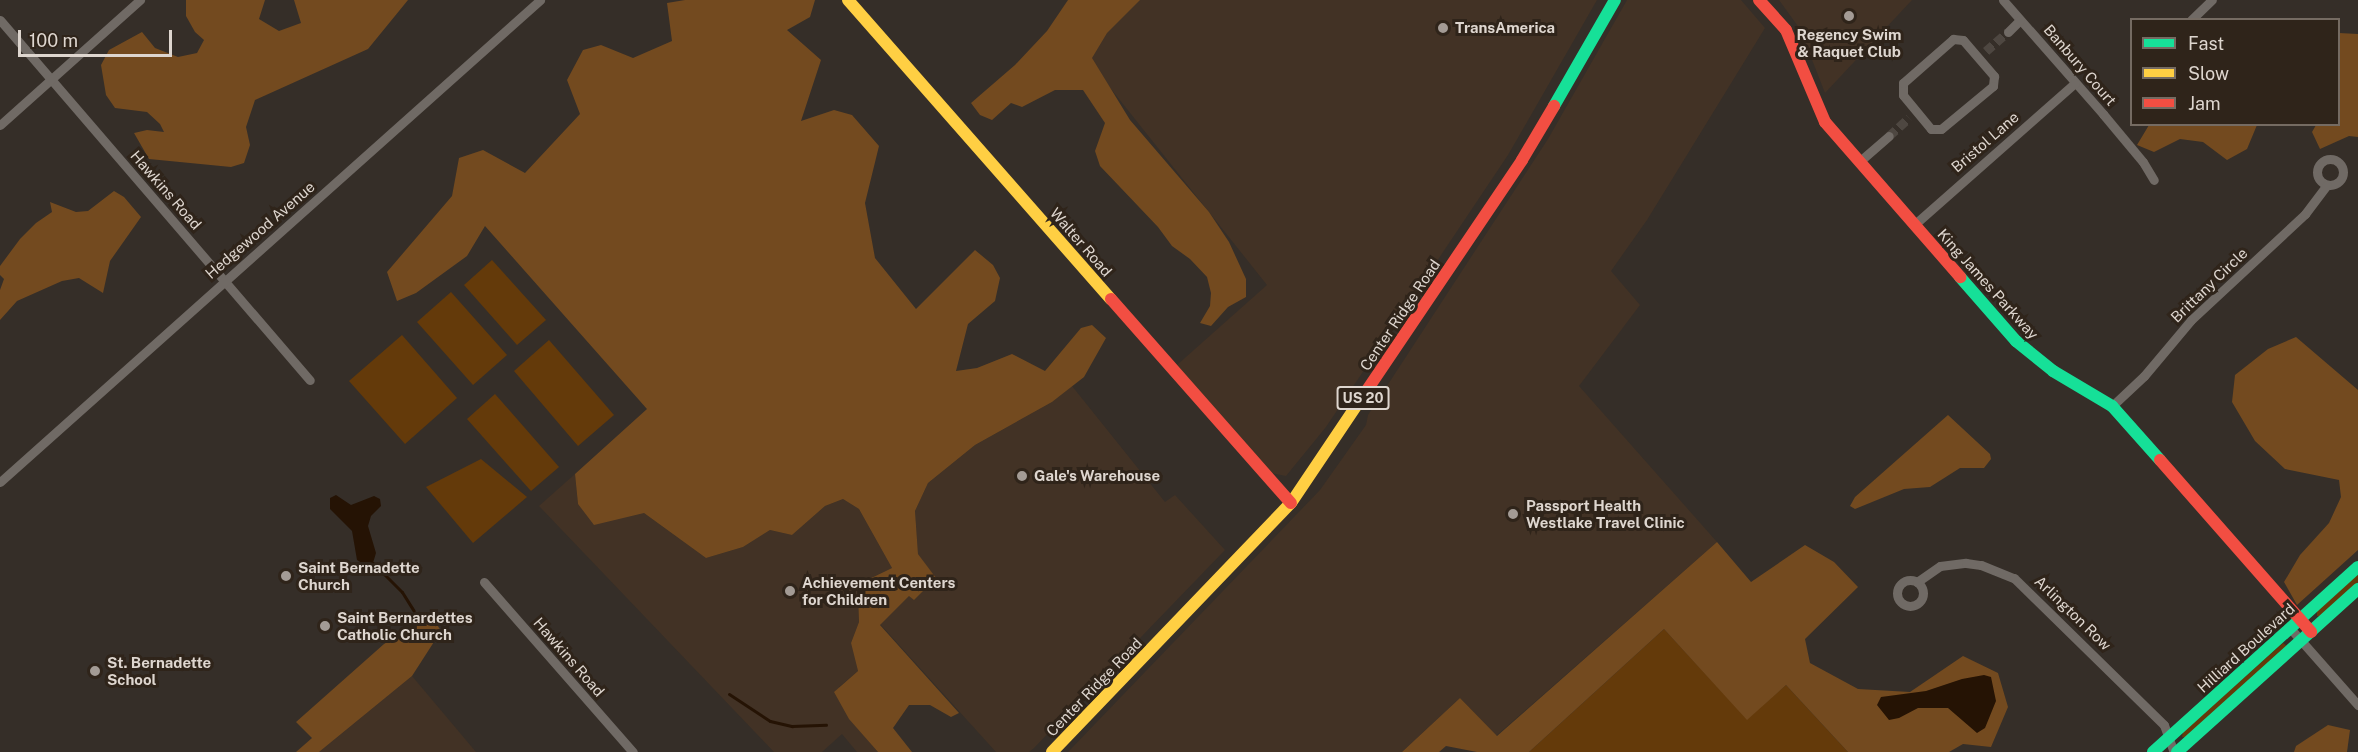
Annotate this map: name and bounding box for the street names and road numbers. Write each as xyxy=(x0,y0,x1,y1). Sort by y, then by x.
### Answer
street label: Banbury Court xyxy=(2040,21,2120,109)
street label: Bristol Lane xyxy=(1948,108,2022,176)
street label: Hawkins Road xyxy=(127,147,205,233)
street label: Hedgewood Avenue xyxy=(202,178,318,282)
street label: Walter Road xyxy=(1046,204,1116,280)
street label: King James Parkway xyxy=(1934,225,2042,343)
street label: Brittany Circle xyxy=(2167,244,2251,326)
street label: Center Ridge Road xyxy=(1356,256,1444,374)
road number: US 20 xyxy=(1336,387,1390,409)
street label: Arlington Row xyxy=(2031,572,2115,654)
street label: Hilliard Boulevard xyxy=(2194,600,2298,696)
street label: Hawkins Road xyxy=(530,614,608,700)
street label: Center Ridge Road xyxy=(1042,634,1146,740)

